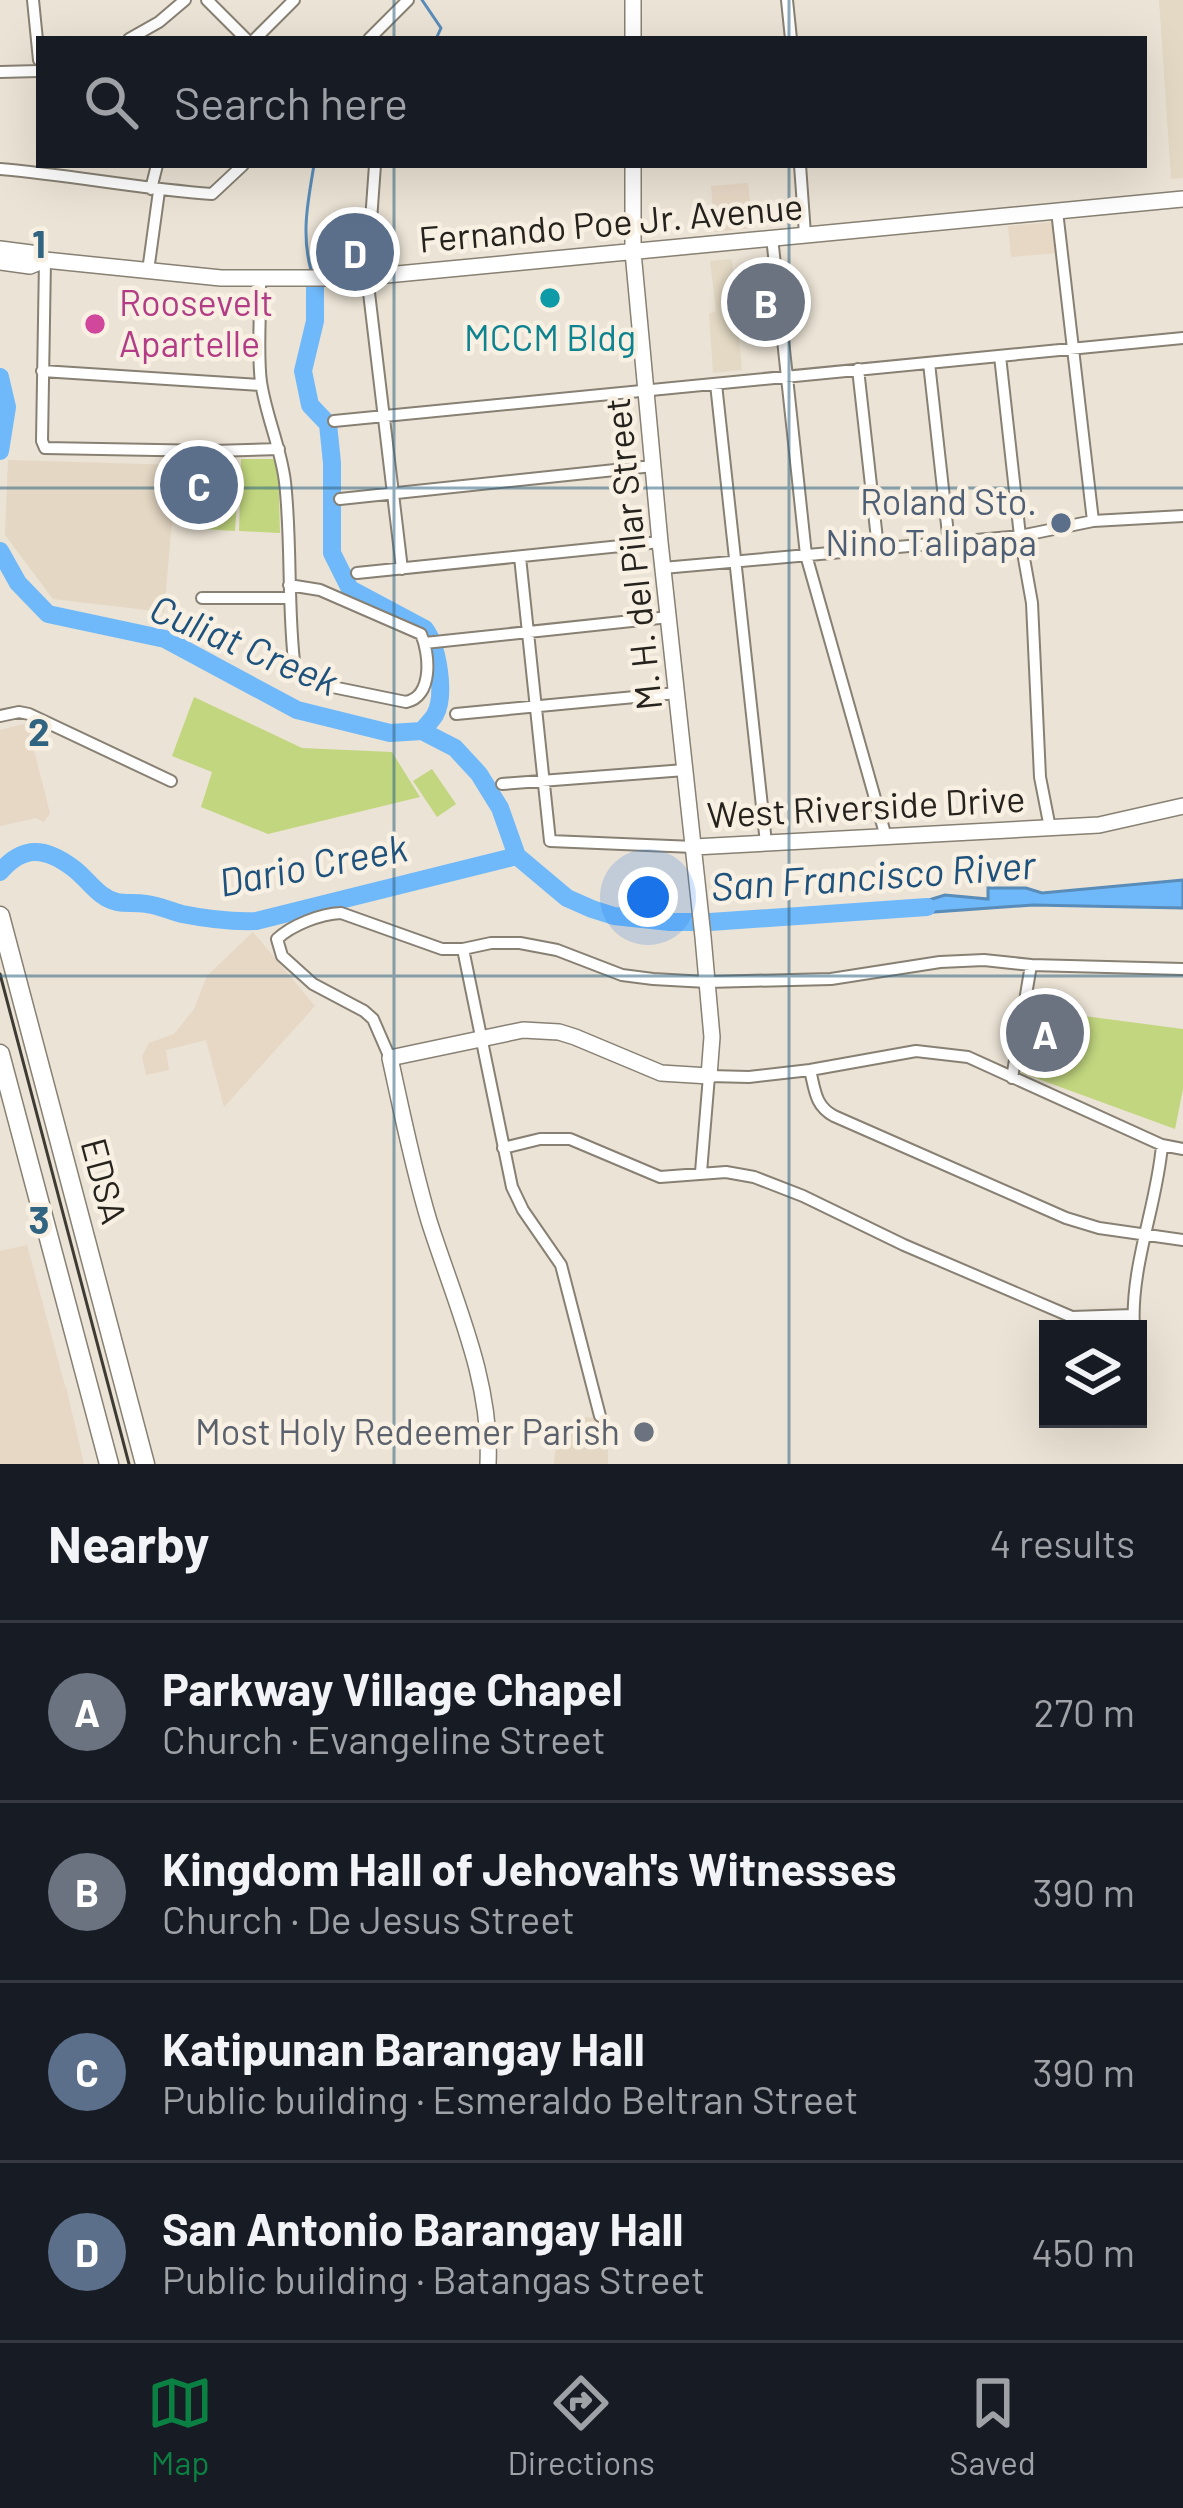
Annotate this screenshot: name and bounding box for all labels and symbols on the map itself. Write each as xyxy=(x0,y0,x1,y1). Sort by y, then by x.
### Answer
street label: Fernando Poe Jr. Avenue xyxy=(417,183,805,260)
pin: D xyxy=(316,207,394,297)
text: 1 xyxy=(32,219,46,266)
pin: B xyxy=(727,257,805,347)
place label: Roosevelt Apartelle xyxy=(119,280,273,364)
marker: MCCM Bldg xyxy=(537,285,563,311)
marker: Roosevelt Apartelle xyxy=(82,311,108,337)
place label: MCCM Bldg xyxy=(464,315,636,358)
street label: M. H. del Pilar Street xyxy=(594,396,669,712)
pin: C xyxy=(160,440,238,530)
place label: Roland Sto. Nino Talipapa xyxy=(825,479,1037,563)
marker: Roland Sto. Nino Talipapa xyxy=(1048,510,1074,536)
water label: Culiat Creek xyxy=(144,583,346,704)
text: 2 xyxy=(28,707,50,754)
street label: West Riverside Drive xyxy=(706,776,1026,835)
water label: Dario Creek xyxy=(215,822,411,905)
water label: San Francisco River xyxy=(709,840,1038,909)
your location xyxy=(618,867,678,927)
pin: A xyxy=(1006,988,1084,1078)
street label: EDSA xyxy=(73,1133,137,1228)
text: 3 xyxy=(28,1195,50,1242)
place label: Most Holy Redeemer Parish xyxy=(195,1409,620,1452)
marker: Most Holy Redeemer Parish xyxy=(631,1419,657,1445)

